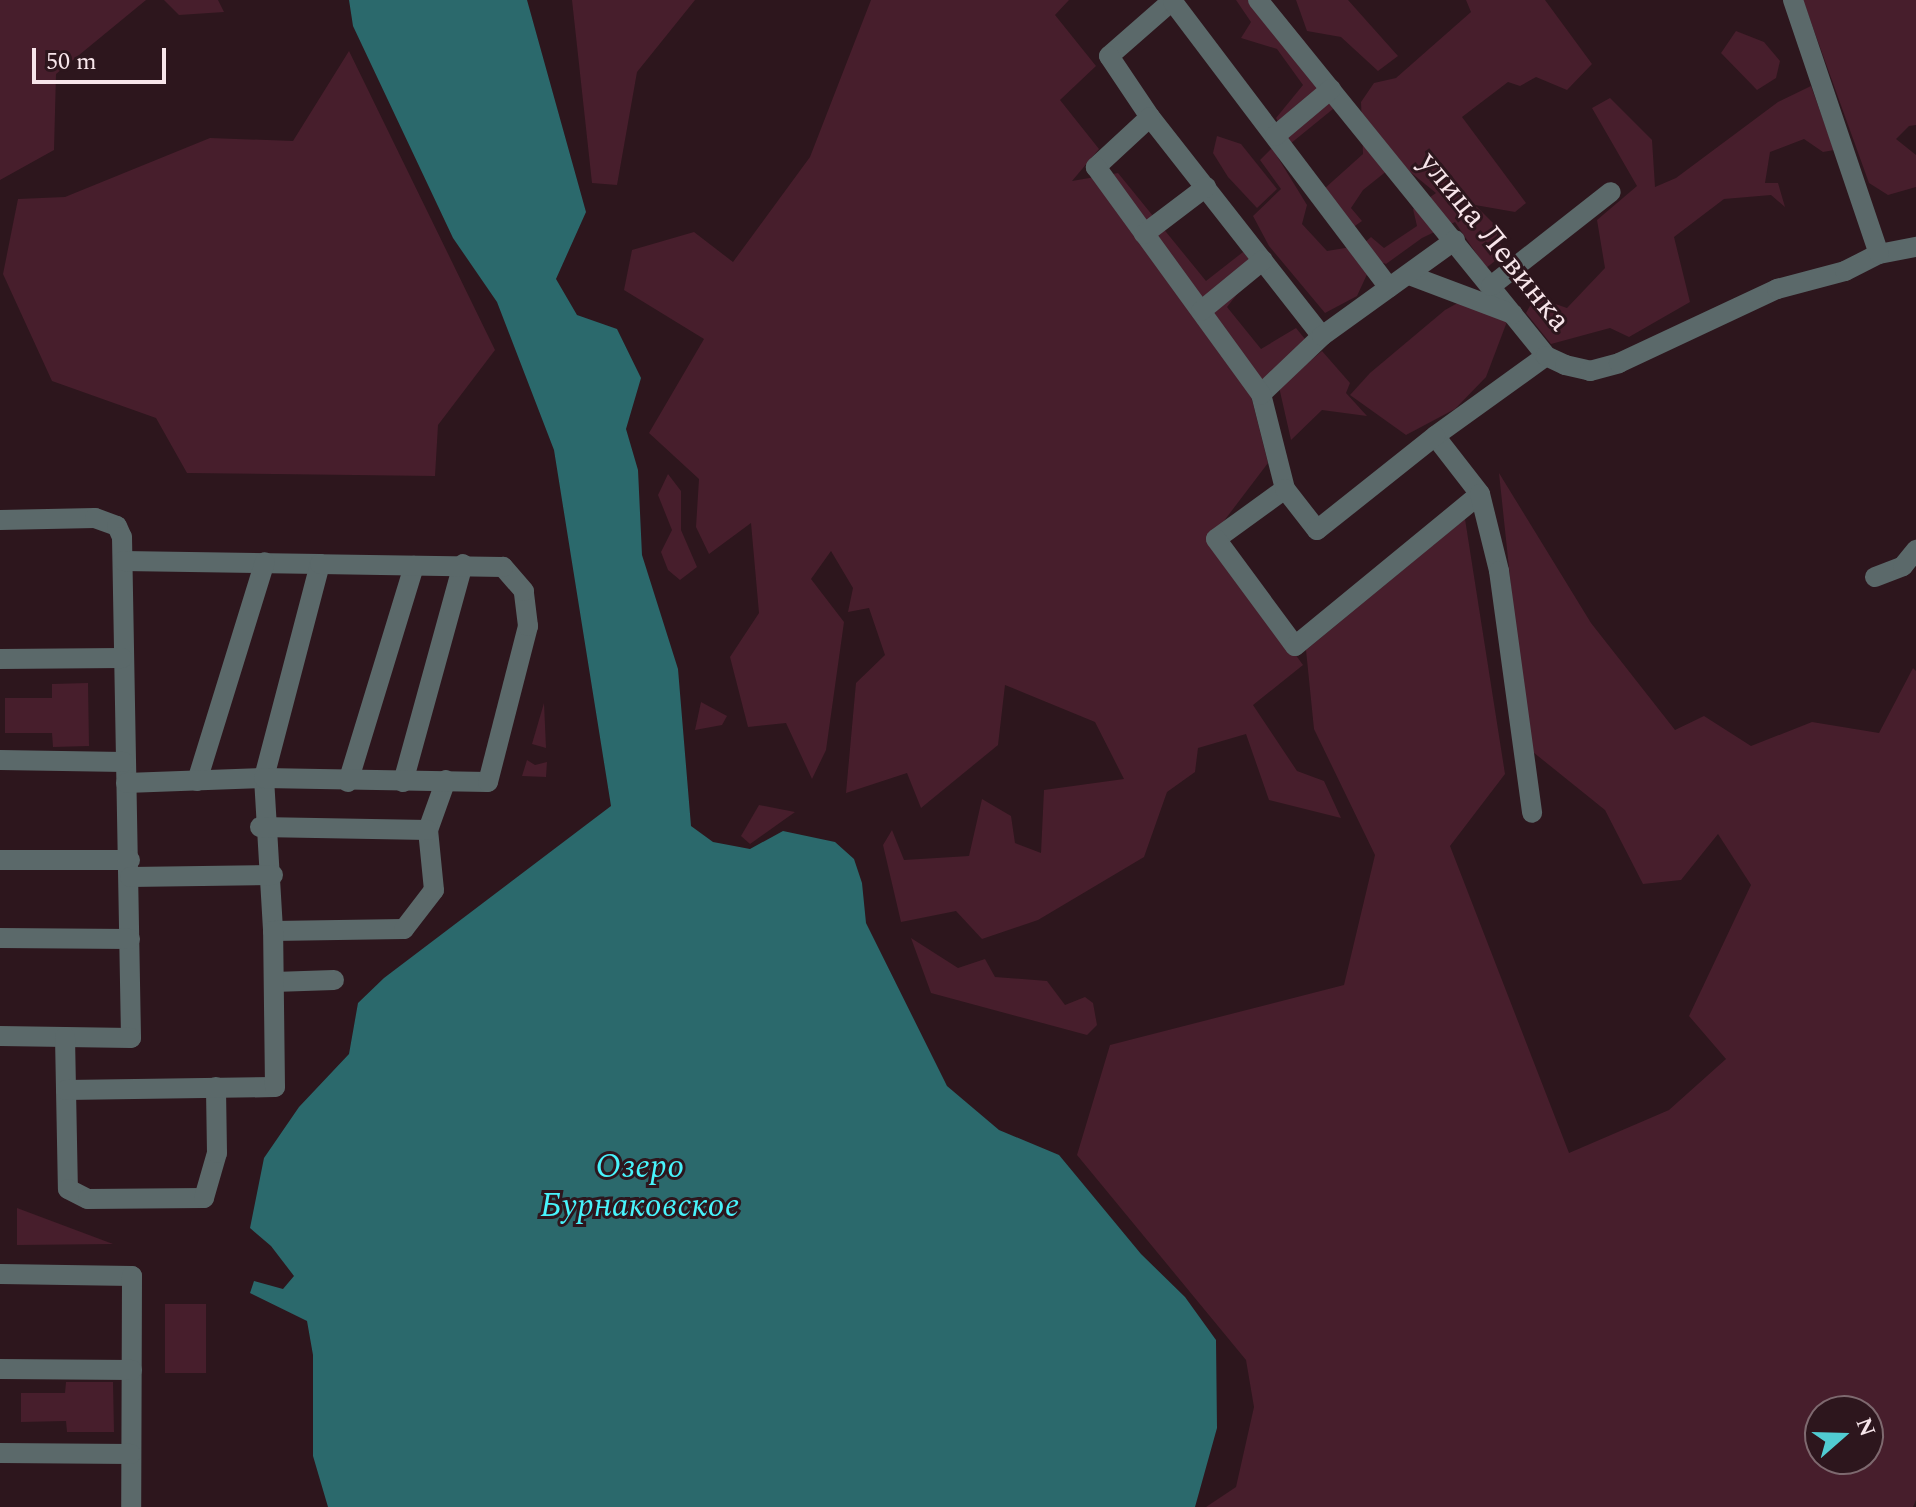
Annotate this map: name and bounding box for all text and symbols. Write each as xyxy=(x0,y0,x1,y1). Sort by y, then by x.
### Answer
scale bar xyxy=(36,32,170,82)
text: 50 m xyxy=(46,44,97,80)
street label: улица Левинка xyxy=(1410,144,1578,340)
water label: Озеро Бурнаковское xyxy=(540,1147,740,1226)
north arrow xyxy=(1804,1395,1884,1475)
text: N xyxy=(1847,1413,1884,1441)

